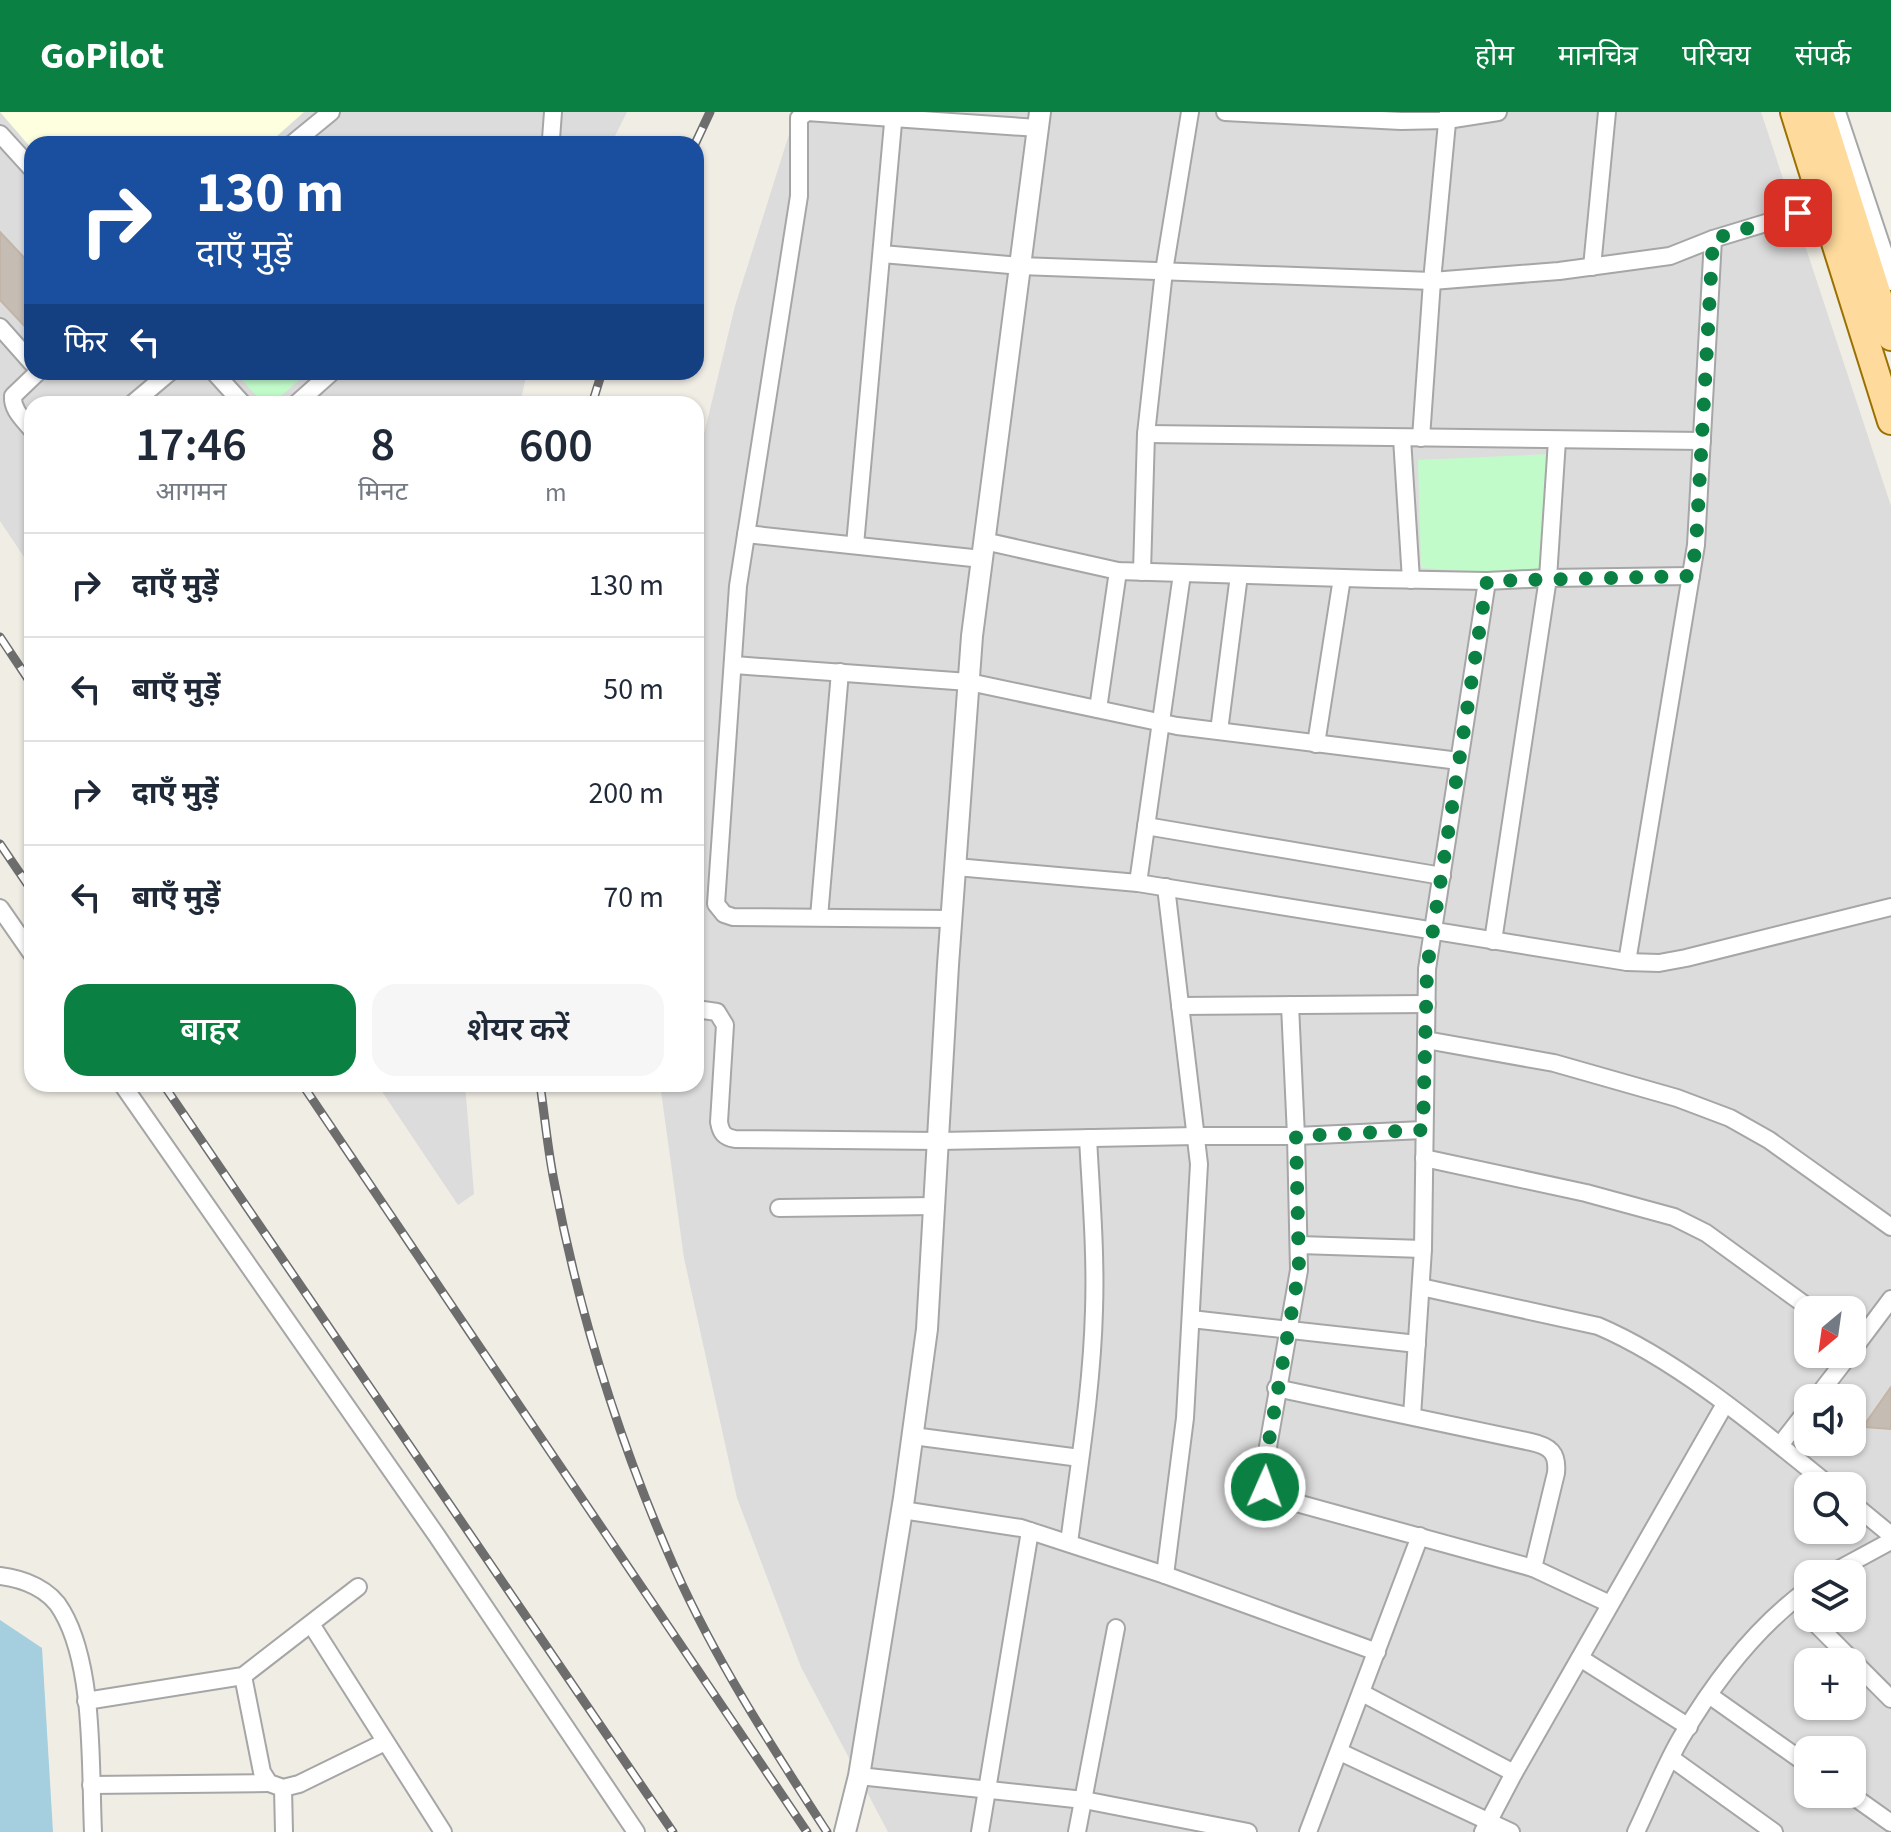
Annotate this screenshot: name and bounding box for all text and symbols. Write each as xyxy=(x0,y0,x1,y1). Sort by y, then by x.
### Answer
text: GoPilot xyxy=(40,29,164,83)
text: होम xyxy=(1475,36,1514,76)
text: मानचित्र xyxy=(1558,36,1638,76)
text: परिचय xyxy=(1682,36,1751,76)
text: संपर्क xyxy=(1795,36,1851,76)
text: 130 m xyxy=(196,154,344,233)
icon: right xyxy=(64,168,168,272)
pin xyxy=(1764,179,1832,247)
icon: arrive xyxy=(1776,191,1820,235)
text: दाएँ मुड़ें xyxy=(196,228,292,279)
icon: left xyxy=(123,320,167,364)
text: फिर xyxy=(64,321,107,364)
text: 17:46 xyxy=(135,411,247,479)
text: 8 xyxy=(371,411,395,479)
text: 600 xyxy=(519,412,593,480)
text: आगमन xyxy=(155,473,227,510)
text: मिनट xyxy=(358,473,408,510)
text: m xyxy=(545,474,567,511)
icon: right xyxy=(64,563,108,607)
text: दाएँ मुड़ें xyxy=(132,564,219,607)
text: 130 m xyxy=(588,564,664,607)
icon: left xyxy=(64,667,108,711)
text: बाएँ मुड़ें xyxy=(132,668,220,711)
text: 50 m xyxy=(603,668,664,711)
icon: right xyxy=(64,771,108,815)
text: दाएँ मुड़ें xyxy=(132,772,219,815)
text: 200 m xyxy=(588,772,664,815)
icon: left xyxy=(64,875,108,919)
text: बाएँ मुड़ें xyxy=(132,876,220,919)
text: 70 m xyxy=(603,876,664,919)
button: बाहर xyxy=(64,984,356,1076)
button: शेयर करें xyxy=(372,984,664,1076)
north arrow xyxy=(1794,1296,1866,1368)
map controls xyxy=(1794,1296,1866,1808)
button: sound xyxy=(1794,1384,1866,1456)
position arrow xyxy=(1223,1445,1307,1529)
button: search xyxy=(1794,1472,1866,1544)
button: layers xyxy=(1794,1560,1866,1632)
button: + xyxy=(1794,1648,1866,1720)
button: − xyxy=(1794,1736,1866,1808)

